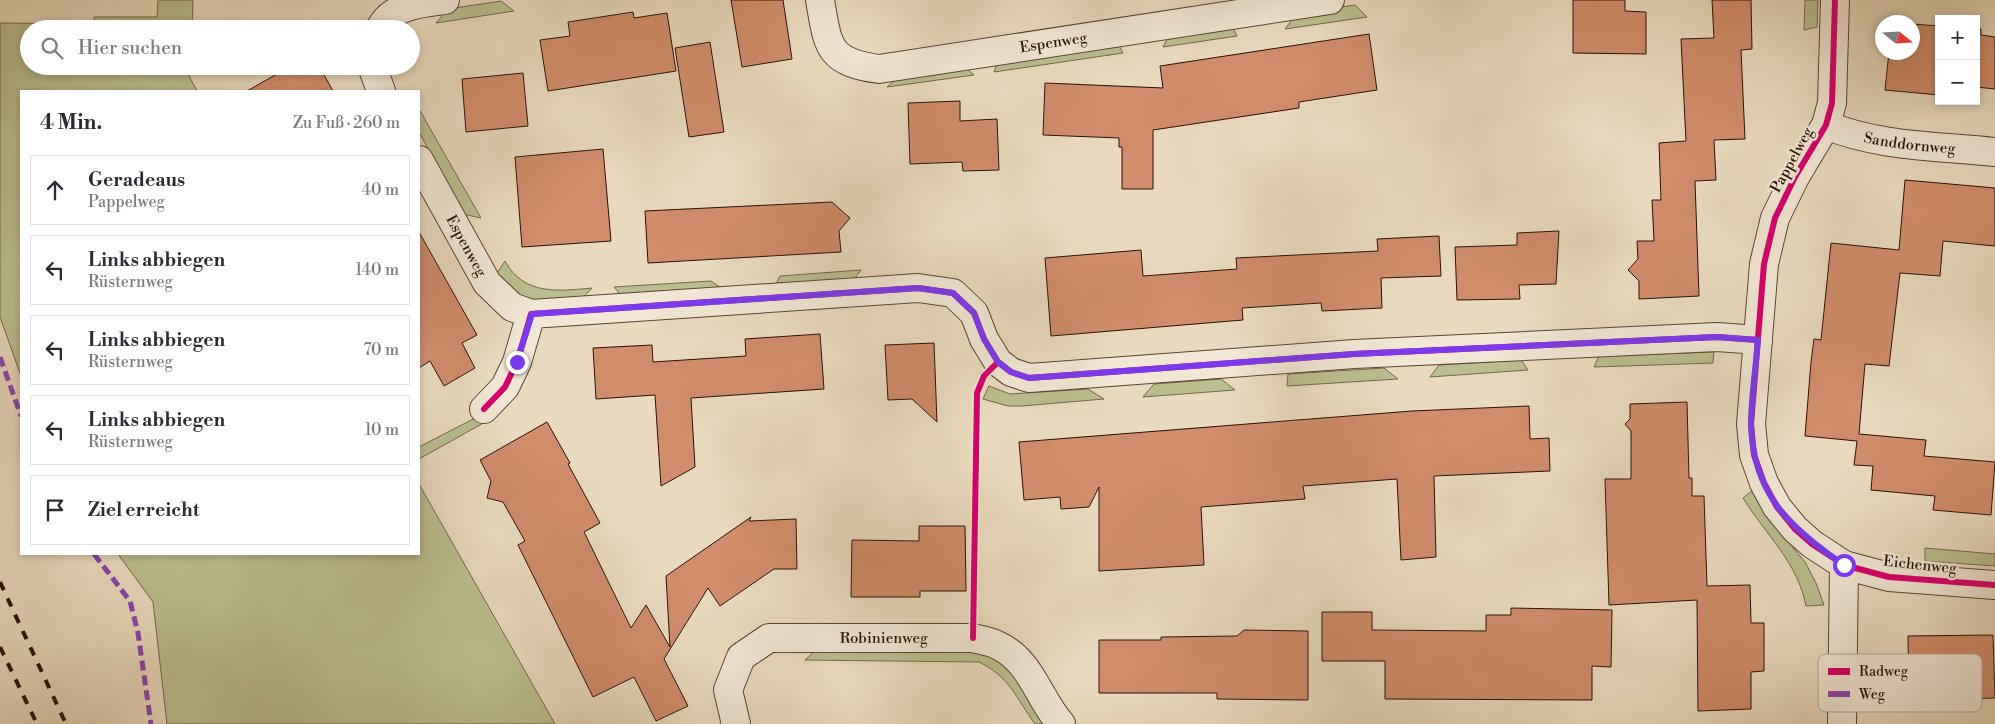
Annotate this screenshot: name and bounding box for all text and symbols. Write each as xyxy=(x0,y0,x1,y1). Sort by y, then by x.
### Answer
north arrow xyxy=(1875,15,1920,60)
map controls xyxy=(1935,15,1980,105)
button: + xyxy=(1935,15,1980,60)
search box xyxy=(20,20,420,75)
street label: Espenweg xyxy=(1018,28,1088,57)
icon: search xyxy=(38,34,66,62)
text: Hier suchen xyxy=(78,36,182,60)
button: − xyxy=(1935,60,1980,105)
text: 4 Min. xyxy=(40,110,102,136)
text: Zu Fuß · 260 m xyxy=(293,113,400,133)
street label: Pappelweg xyxy=(1766,124,1818,196)
street label: Sanddornweg xyxy=(1862,128,1956,158)
text: Geradeaus xyxy=(88,168,185,192)
icon: ahead xyxy=(41,176,69,204)
text: 40 m xyxy=(362,180,399,200)
text: Pappelweg xyxy=(88,192,165,212)
street label: Espenweg xyxy=(442,212,491,280)
text: Links abbiegen xyxy=(88,248,225,272)
icon: left xyxy=(41,256,69,284)
text: 140 m xyxy=(355,260,399,280)
text: Rüsternweg xyxy=(88,272,173,292)
text: Links abbiegen xyxy=(88,328,225,352)
icon: left xyxy=(41,336,69,364)
text: 70 m xyxy=(363,340,399,360)
route end xyxy=(506,351,529,374)
text: Rüsternweg xyxy=(88,352,173,372)
text: Links abbiegen xyxy=(88,408,225,432)
icon: left xyxy=(41,416,69,444)
text: 10 m xyxy=(365,420,399,440)
text: Rüsternweg xyxy=(88,432,173,452)
icon: arrive xyxy=(41,496,69,524)
text: Ziel erreicht xyxy=(88,498,199,522)
street label: Eichenweg xyxy=(1882,552,1958,578)
route start xyxy=(1833,554,1856,577)
street label: Robinienweg xyxy=(840,629,928,648)
legend xyxy=(1818,654,1982,712)
text: Radweg xyxy=(1859,663,1909,681)
text: Weg xyxy=(1858,686,1886,704)

